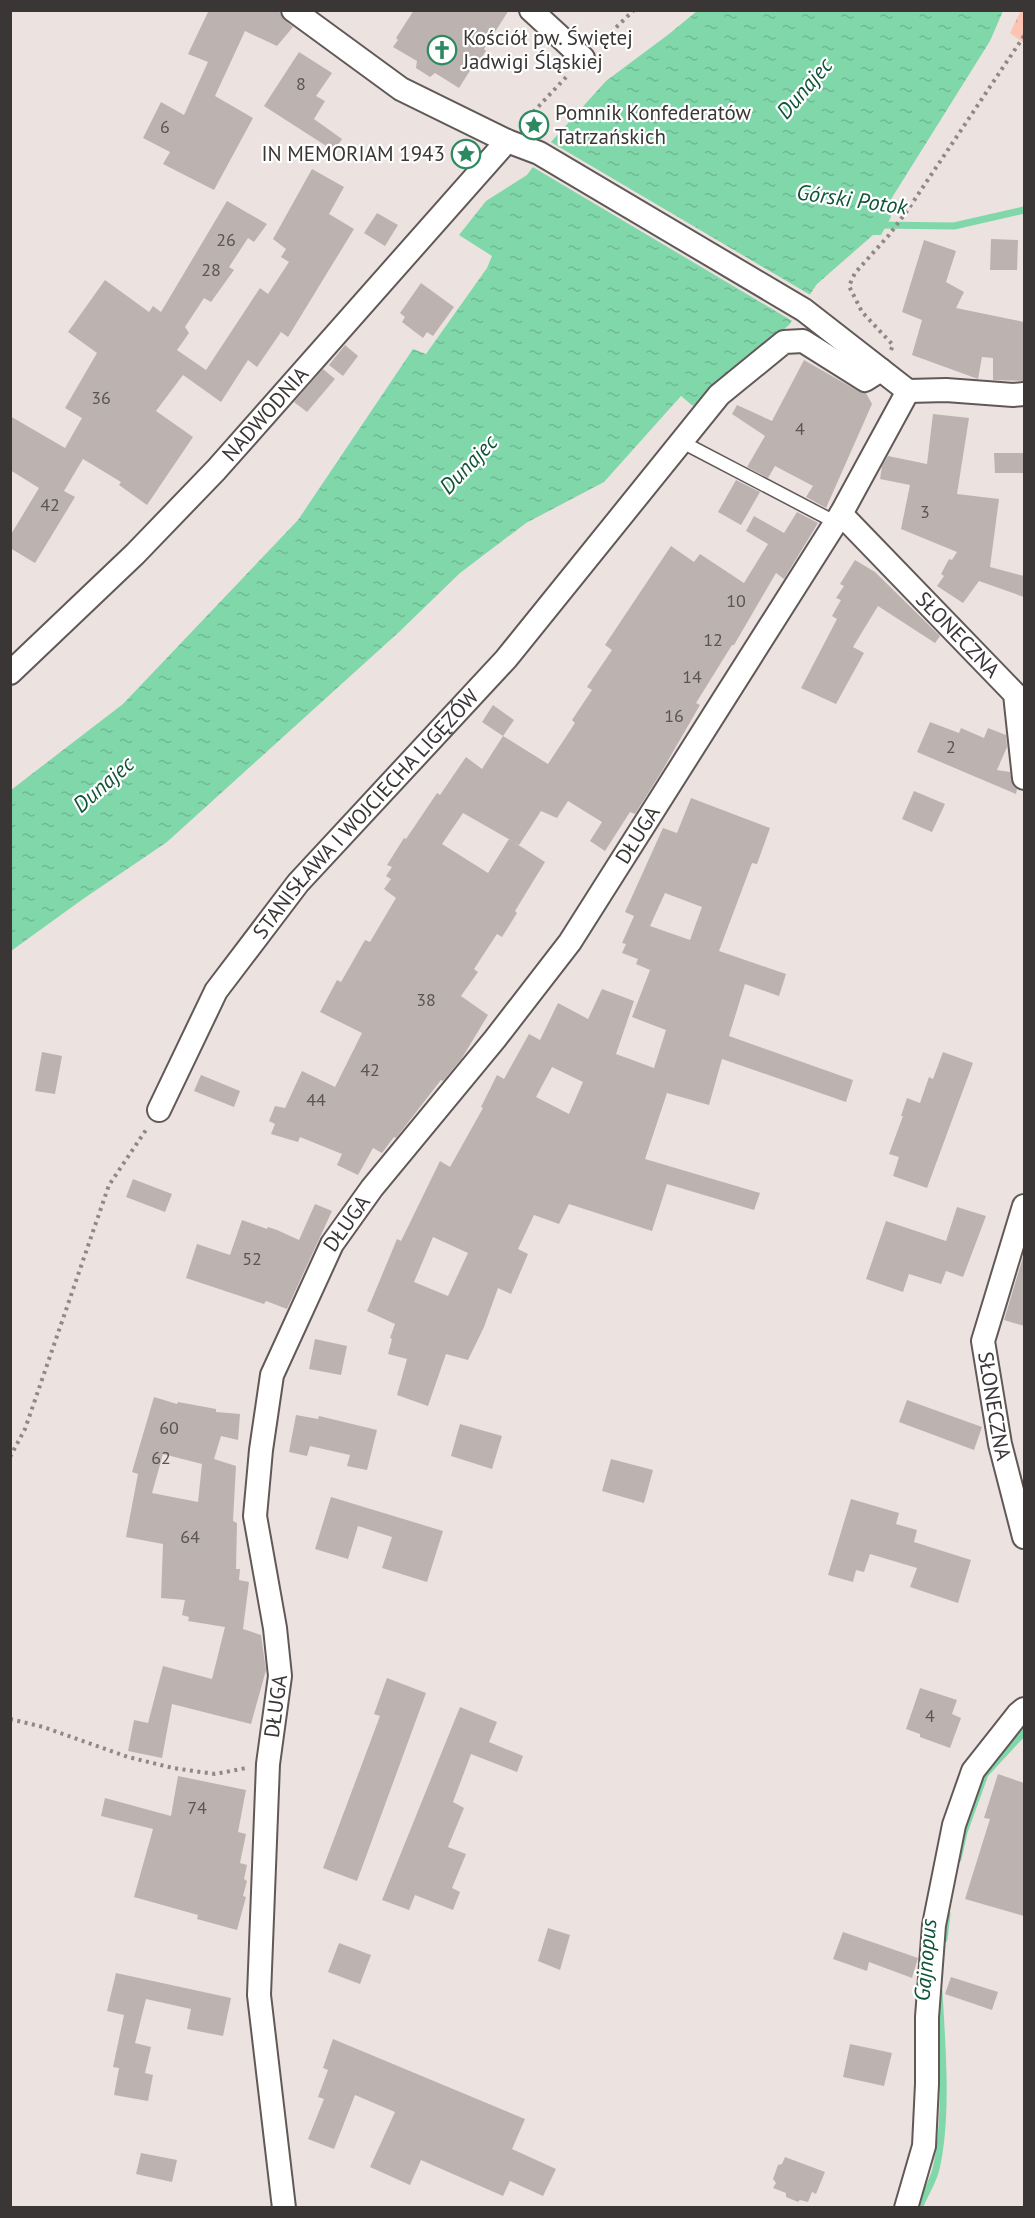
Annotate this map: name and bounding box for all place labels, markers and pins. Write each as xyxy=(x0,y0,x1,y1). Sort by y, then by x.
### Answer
place label: Kościół pw. Świętej Jadwigi Śląskiej xyxy=(462,24,633,75)
church icon: Kościół pw. Świętej Jadwigi Śląskiej xyxy=(426,34,458,66)
place label: Pomnik Konfederatów Tatrzańskich xyxy=(555,99,752,150)
place icon: Pomnik Konfederatów Tatrzańskich xyxy=(518,109,550,141)
place icon: IN MEMORIAM 1943 xyxy=(450,138,482,170)
place label: IN MEMORIAM 1943 xyxy=(261,140,445,167)

